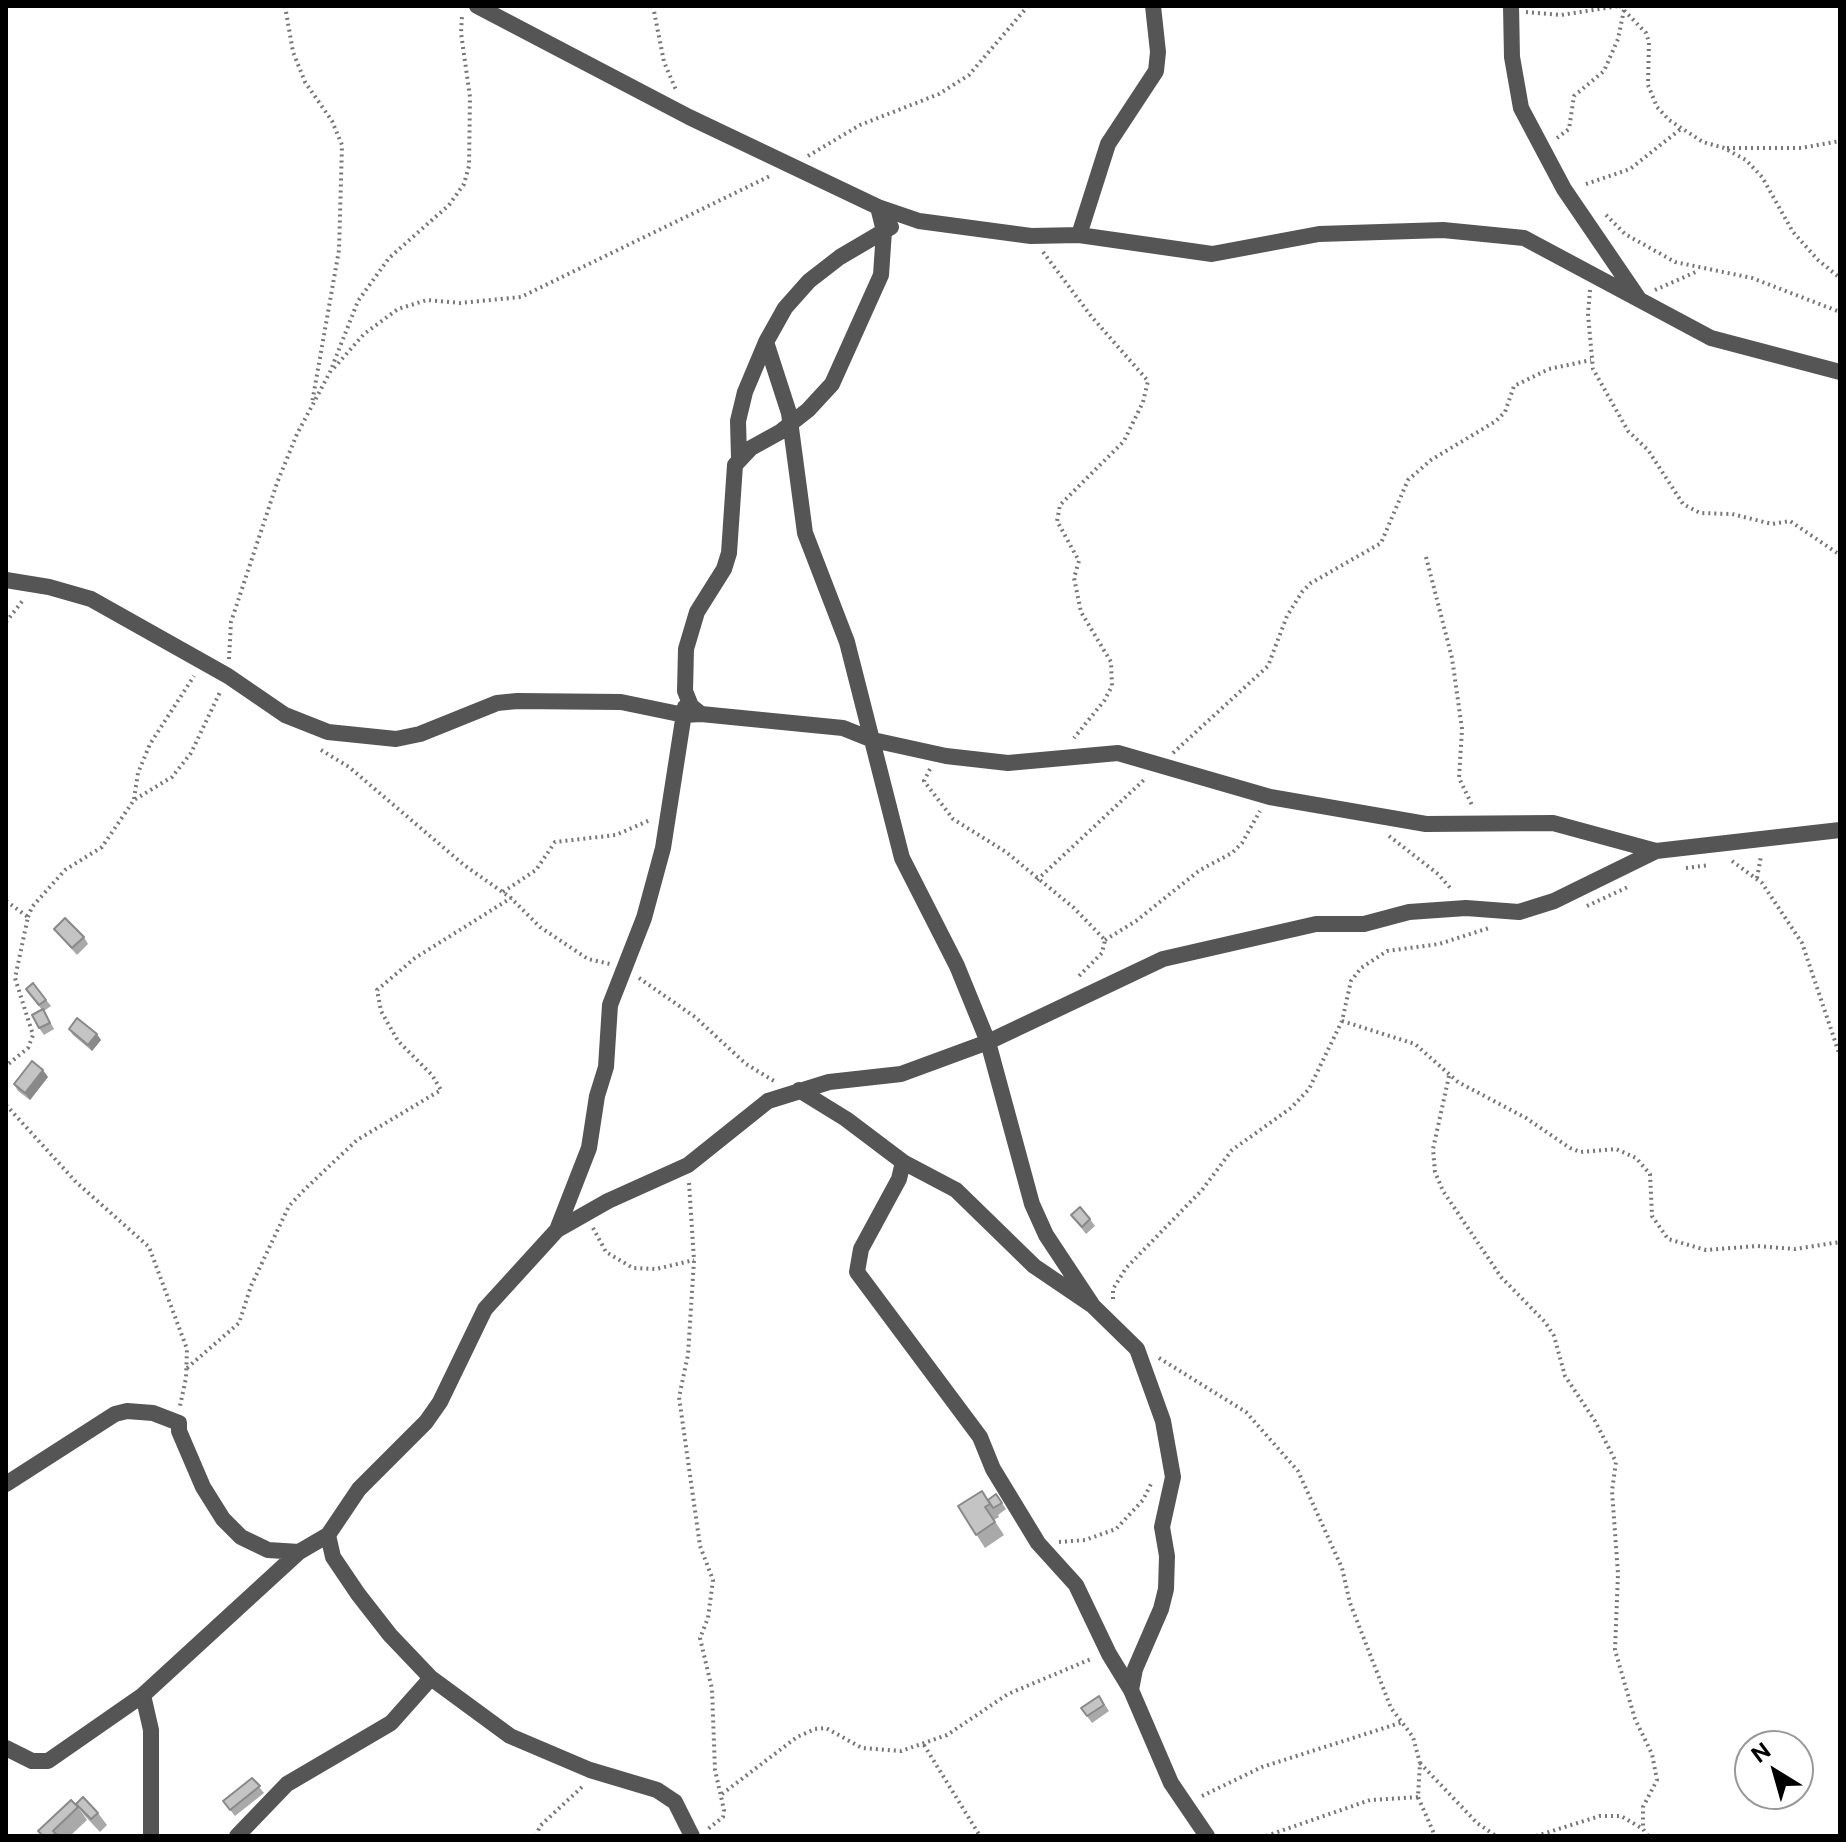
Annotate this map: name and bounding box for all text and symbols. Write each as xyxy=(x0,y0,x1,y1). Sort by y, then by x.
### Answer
north arrow xyxy=(1734,1730,1814,1810)
text: N xyxy=(1746,1737,1775,1768)

